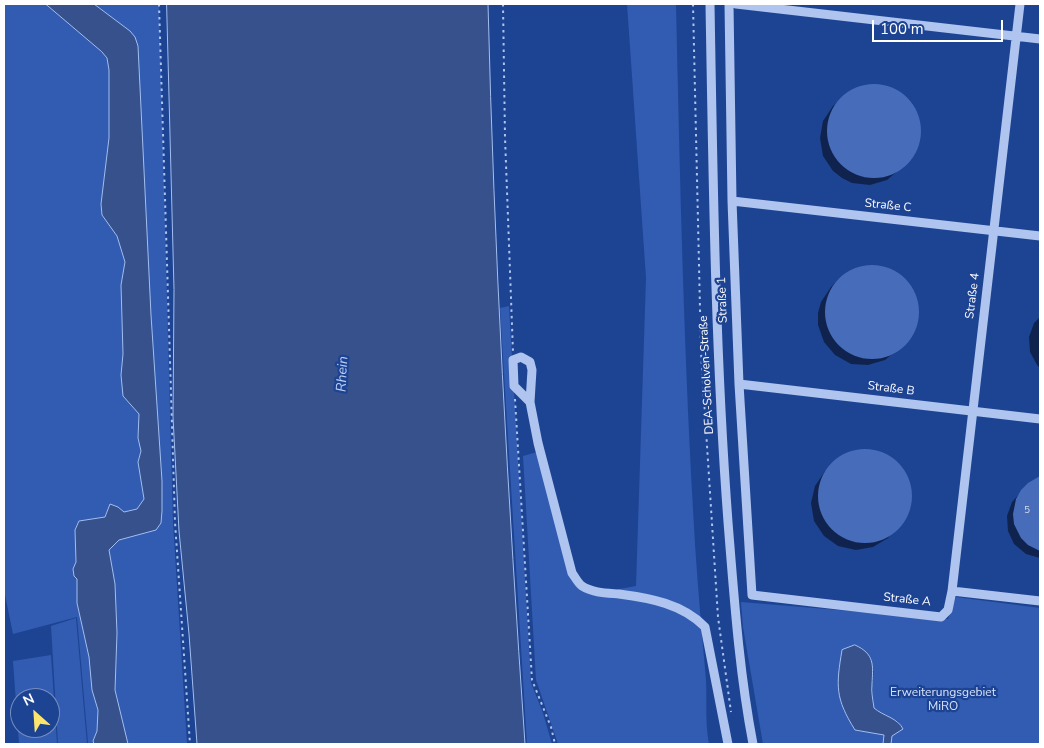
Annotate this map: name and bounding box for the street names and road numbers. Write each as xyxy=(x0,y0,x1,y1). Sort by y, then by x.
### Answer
street label: Straße C xyxy=(864,196,912,216)
street label: Straße 4 xyxy=(963,272,983,320)
street label: Straße 1 xyxy=(715,277,731,323)
street label: DEA-Scholven-Straße xyxy=(697,315,717,435)
street label: Straße B xyxy=(867,379,915,399)
street label: Straße A xyxy=(883,590,931,610)

